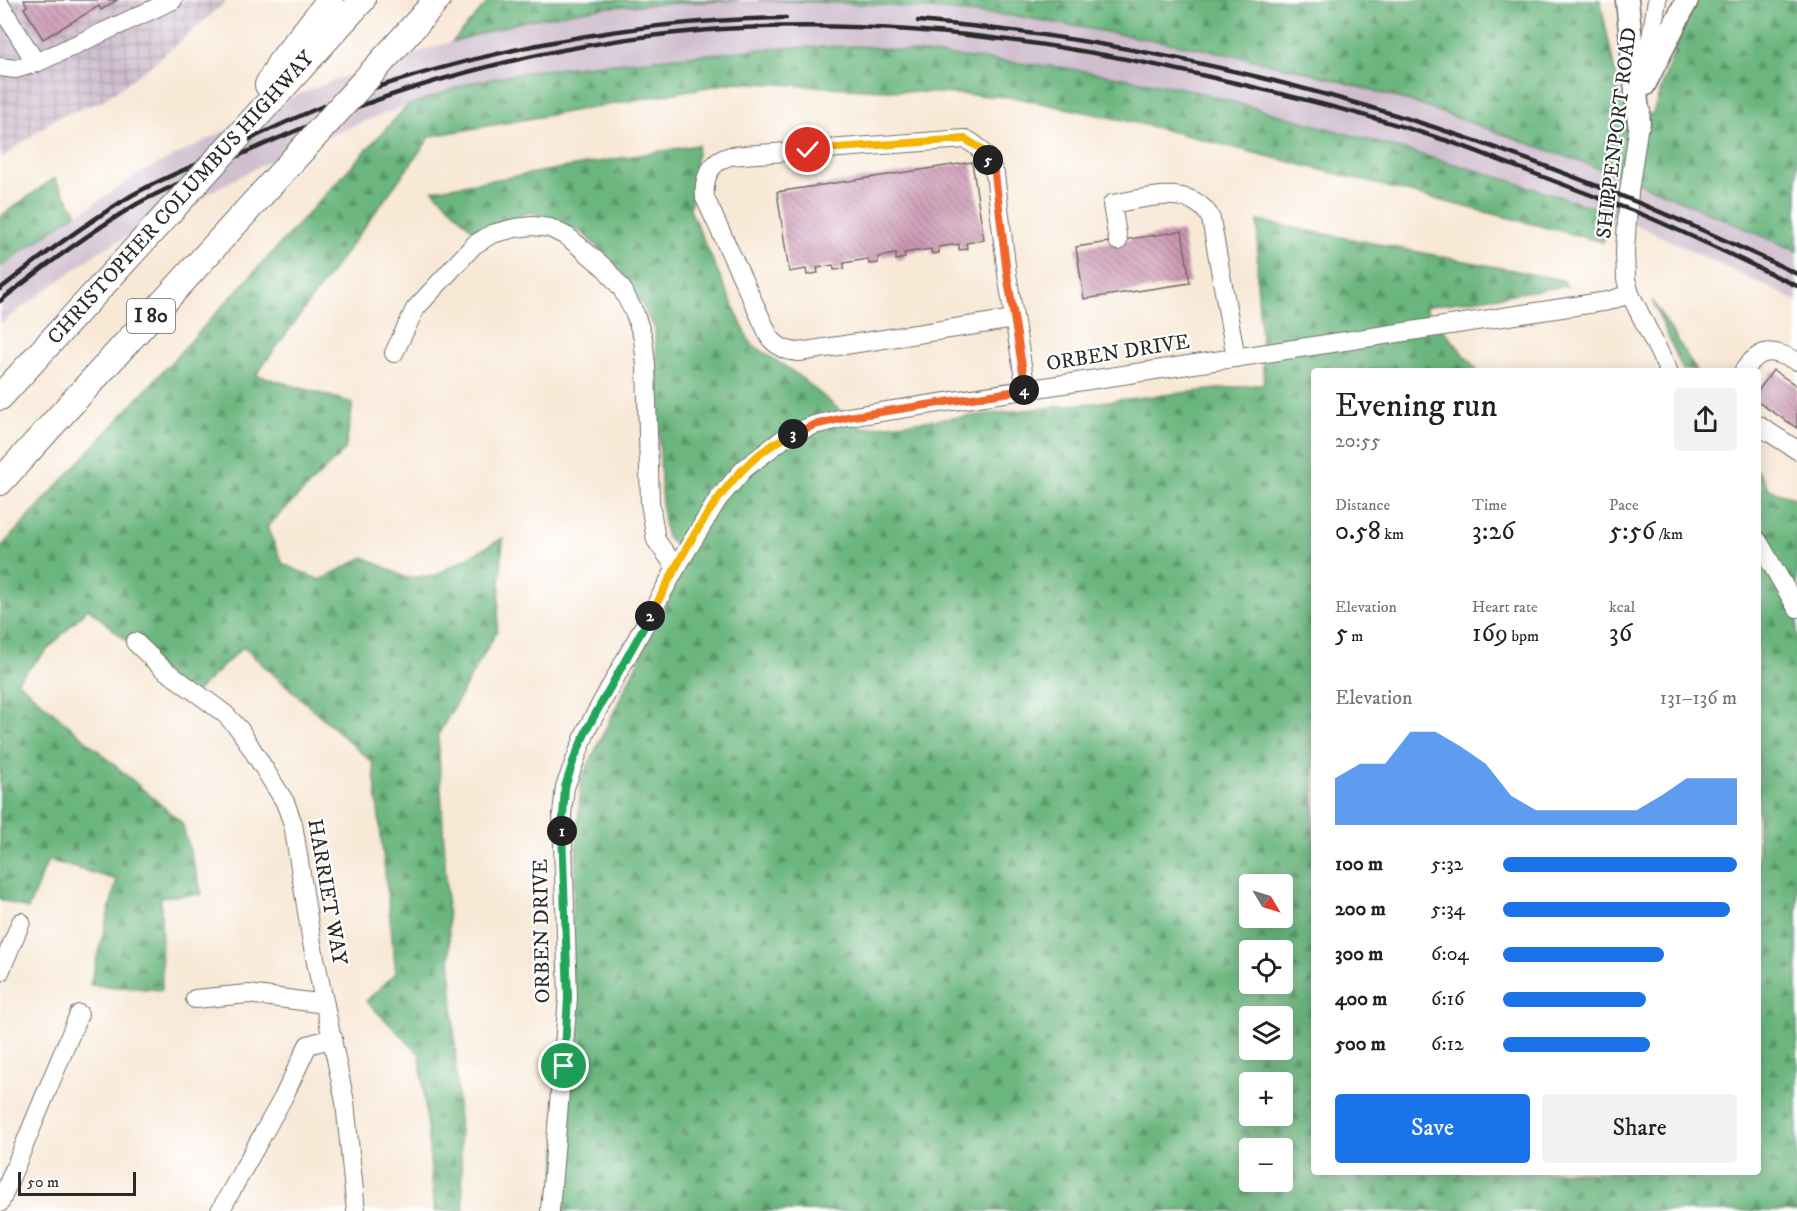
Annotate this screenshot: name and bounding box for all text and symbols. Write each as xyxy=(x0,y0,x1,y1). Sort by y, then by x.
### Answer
street label: SHIPPENPORT ROAD xyxy=(1591,26,1643,240)
street label: CHRISTOPHER COLUMBUS HIGHWAY xyxy=(42,45,320,350)
pin xyxy=(782,124,833,175)
icon: check xyxy=(791,133,824,166)
pin: 5 xyxy=(973,145,1003,175)
text: 5 xyxy=(984,150,992,170)
road number: I 80 xyxy=(127,299,175,333)
street label: ORBEN DRIVE xyxy=(1044,329,1192,377)
pin: 4 xyxy=(1009,375,1039,405)
text: 4 xyxy=(1019,380,1029,400)
text: Evening run xyxy=(1335,386,1497,427)
button: share xyxy=(1674,388,1737,451)
pin: 3 xyxy=(778,419,808,449)
text: 3 xyxy=(790,424,796,444)
text: 20:55 xyxy=(1335,429,1381,454)
text: Distance xyxy=(1335,495,1390,515)
text: Time xyxy=(1472,495,1507,515)
text: Pace xyxy=(1609,495,1639,515)
text: 0.58 xyxy=(1335,515,1381,548)
text: 3:26 xyxy=(1472,515,1515,548)
text: 5:56 xyxy=(1609,515,1655,548)
text: km xyxy=(1381,524,1404,544)
text: /km xyxy=(1655,524,1683,544)
text: Elevation xyxy=(1335,597,1397,617)
text: Heart rate xyxy=(1472,597,1538,617)
text: kcal xyxy=(1609,597,1635,617)
pin: 2 xyxy=(635,601,665,631)
text: 2 xyxy=(646,606,654,626)
text: 5 xyxy=(1335,617,1348,650)
text: 169 xyxy=(1472,617,1508,650)
text: 36 xyxy=(1609,617,1632,650)
text: m xyxy=(1348,626,1363,646)
text: bpm xyxy=(1508,626,1539,646)
text: Elevation xyxy=(1335,686,1412,711)
text: 131–136 m xyxy=(1660,686,1737,711)
pin: 1 xyxy=(547,816,577,846)
street label: HARRIET WAY xyxy=(301,817,353,968)
text: 1 xyxy=(559,821,565,841)
text: 100 m xyxy=(1335,852,1383,877)
text: 5:32 xyxy=(1431,852,1463,877)
street label: ORBEN DRIVE xyxy=(528,858,556,1004)
north arrow xyxy=(1239,874,1293,928)
map controls xyxy=(1239,874,1293,1192)
text: 200 m xyxy=(1335,897,1386,922)
text: 5:34 xyxy=(1431,897,1465,922)
button: locate xyxy=(1239,940,1293,994)
text: 300 m xyxy=(1335,942,1383,967)
text: 6:04 xyxy=(1431,942,1469,967)
text: 400 m xyxy=(1335,987,1387,1012)
text: 6:16 xyxy=(1431,987,1464,1012)
button: layers xyxy=(1239,1006,1293,1060)
text: 500 m xyxy=(1335,1032,1386,1057)
text: 6:12 xyxy=(1431,1032,1464,1057)
pin xyxy=(538,1040,589,1091)
icon: arrive xyxy=(547,1049,580,1082)
button: + xyxy=(1239,1072,1293,1126)
button: Save xyxy=(1335,1094,1530,1163)
button: Share xyxy=(1542,1094,1737,1163)
button: − xyxy=(1239,1138,1293,1192)
scale bar xyxy=(18,1169,136,1196)
text: 50 m xyxy=(27,1172,59,1192)

